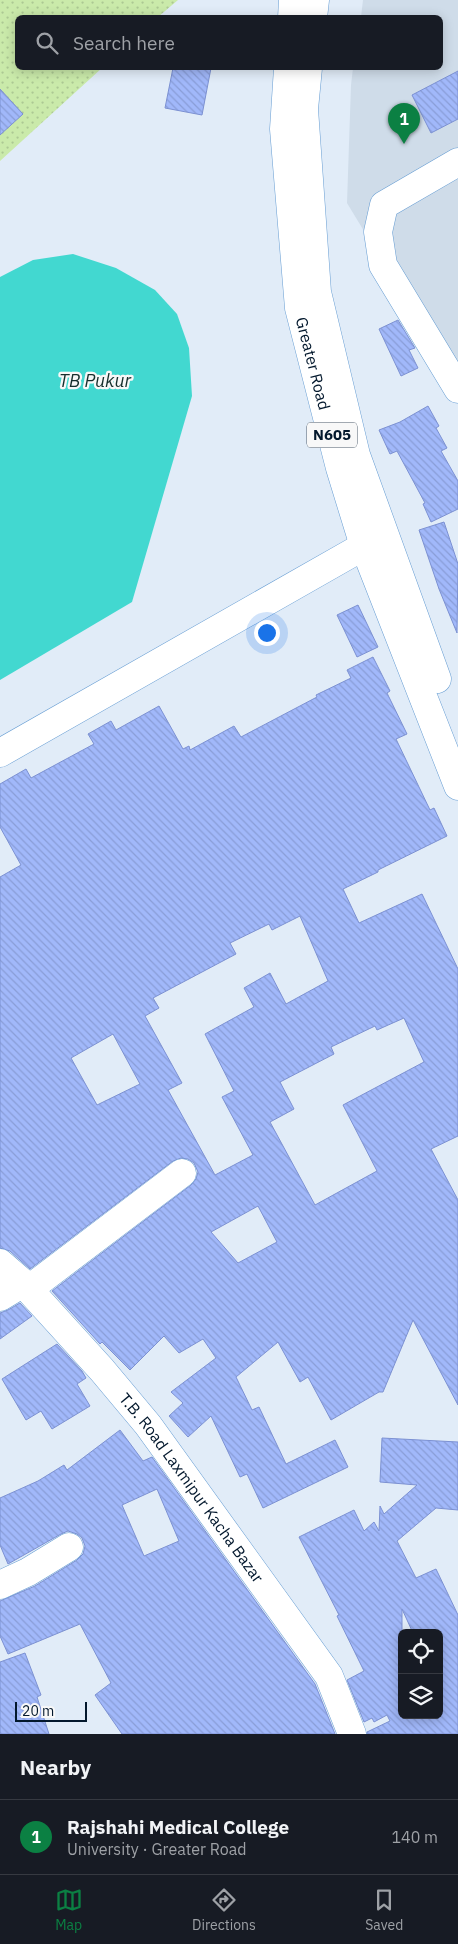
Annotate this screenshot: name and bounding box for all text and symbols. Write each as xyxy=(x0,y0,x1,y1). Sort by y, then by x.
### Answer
search box xyxy=(15,15,443,70)
icon: search xyxy=(33,29,61,57)
text: Search here xyxy=(73,31,175,55)
pin: 1 xyxy=(388,103,420,144)
street label: Greater Road xyxy=(292,315,335,412)
water label: TB Pukur xyxy=(59,369,132,392)
road number: N605 xyxy=(307,422,357,448)
your location xyxy=(254,620,280,646)
street label: T.B. Road Laxmipur Kacha Bazar xyxy=(115,1389,268,1586)
map controls xyxy=(398,1629,443,1719)
button: locate xyxy=(398,1629,443,1674)
button: layers xyxy=(398,1674,443,1719)
scale bar xyxy=(15,1699,88,1722)
text: 20 m xyxy=(22,1702,54,1720)
text: Nearby xyxy=(20,1753,91,1781)
text: Rajshahi Medical College xyxy=(67,1815,289,1839)
text: 1 xyxy=(31,1827,41,1847)
text: 140 m xyxy=(391,1827,438,1847)
text: University · Greater Road xyxy=(67,1839,247,1859)
tab: Map xyxy=(55,1886,83,1934)
tab: Directions xyxy=(192,1886,256,1934)
tab: Saved xyxy=(365,1886,403,1934)

